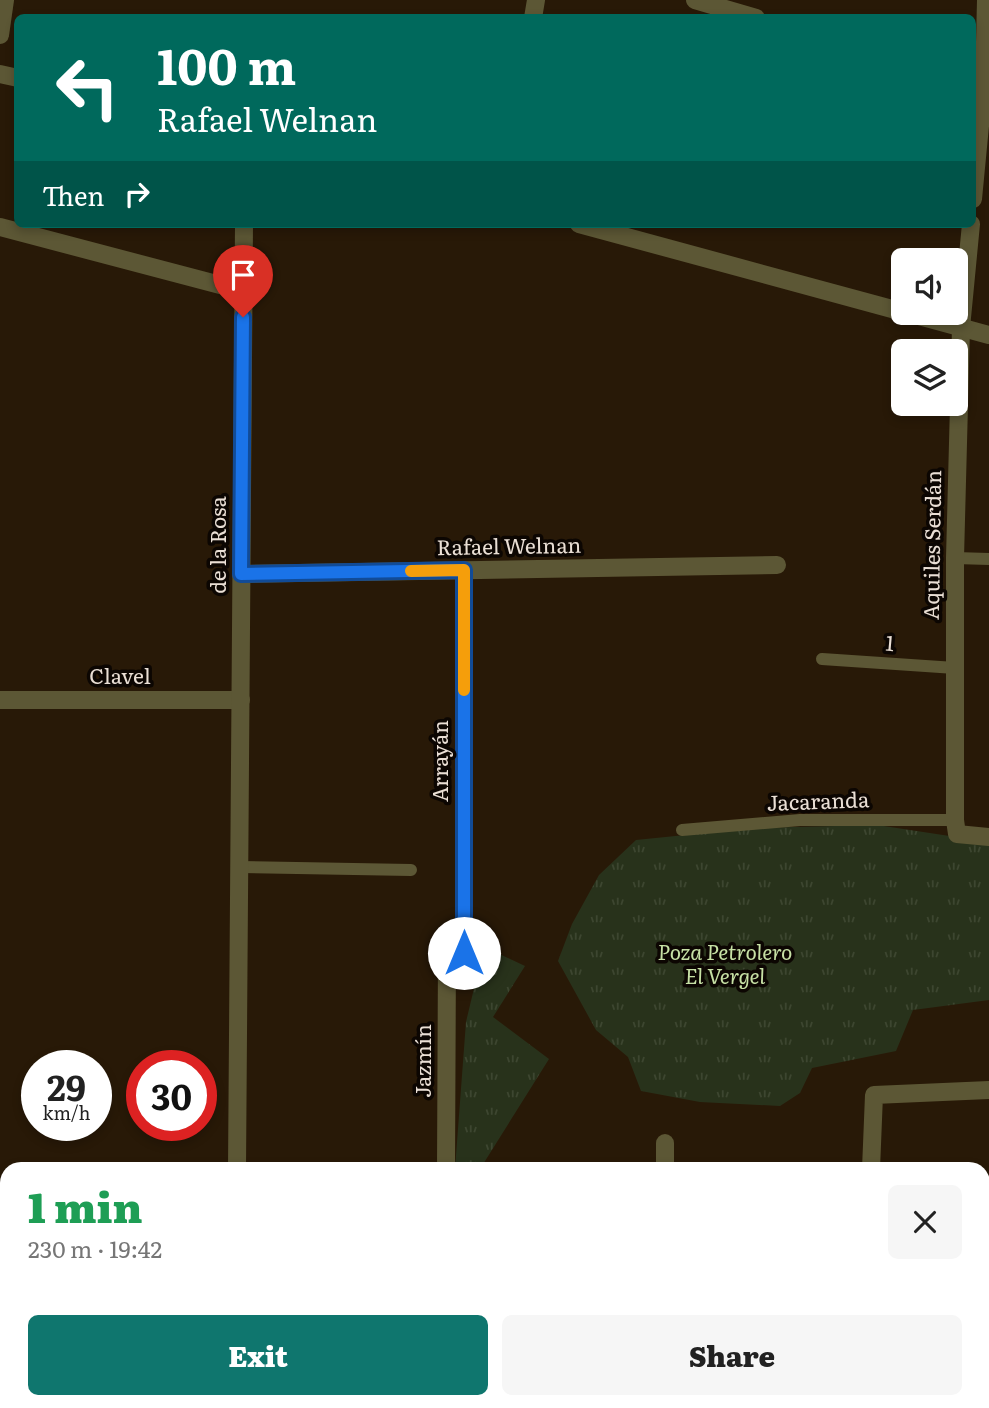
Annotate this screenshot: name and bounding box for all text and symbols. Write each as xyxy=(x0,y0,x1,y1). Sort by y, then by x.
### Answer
text: 100 m xyxy=(157,27,296,100)
icon: left xyxy=(42,42,133,133)
text: Rafael Welnan xyxy=(157,94,377,142)
text: Then xyxy=(42,175,104,214)
icon: right xyxy=(118,175,156,213)
pin xyxy=(213,245,273,317)
map controls xyxy=(891,248,968,416)
button: sound xyxy=(891,248,968,325)
icon: arrive xyxy=(224,256,262,294)
button: layers xyxy=(891,339,968,416)
street label: Aquiles Serdán xyxy=(914,470,947,620)
street label: de la Rosa xyxy=(201,495,232,594)
street label: Rafael Welnan xyxy=(436,528,582,561)
street label: 1 xyxy=(885,626,896,657)
street label: Clavel xyxy=(89,659,151,690)
street label: Arrayán xyxy=(423,720,454,802)
street label: Jacaranda xyxy=(766,782,870,817)
position arrow xyxy=(427,916,501,990)
park label: Poza Petrolero El Vergel xyxy=(658,935,792,990)
street label: Jazmín xyxy=(406,1024,437,1098)
speed limit sign: 30 xyxy=(126,1050,217,1141)
text: 29 xyxy=(47,1060,86,1112)
text: km/h xyxy=(43,1099,90,1126)
text: 1 min xyxy=(28,1174,143,1236)
button: close xyxy=(888,1185,962,1259)
text: 230 m · 19:42 xyxy=(28,1231,162,1265)
button: Exit xyxy=(28,1315,488,1395)
button: Share xyxy=(502,1315,962,1395)

